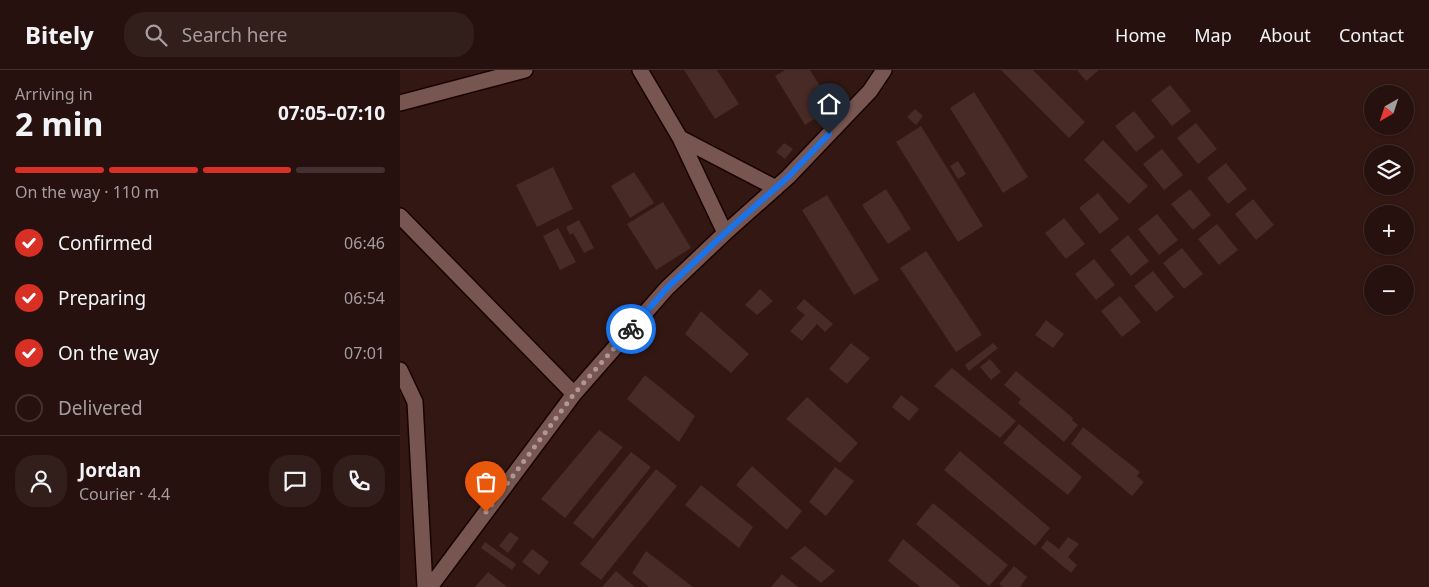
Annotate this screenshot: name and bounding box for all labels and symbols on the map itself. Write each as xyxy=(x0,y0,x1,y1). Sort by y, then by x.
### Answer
pin xyxy=(808,83,850,134)
north arrow xyxy=(1364,85,1414,135)
courier xyxy=(606,304,656,354)
pin xyxy=(465,461,507,512)

